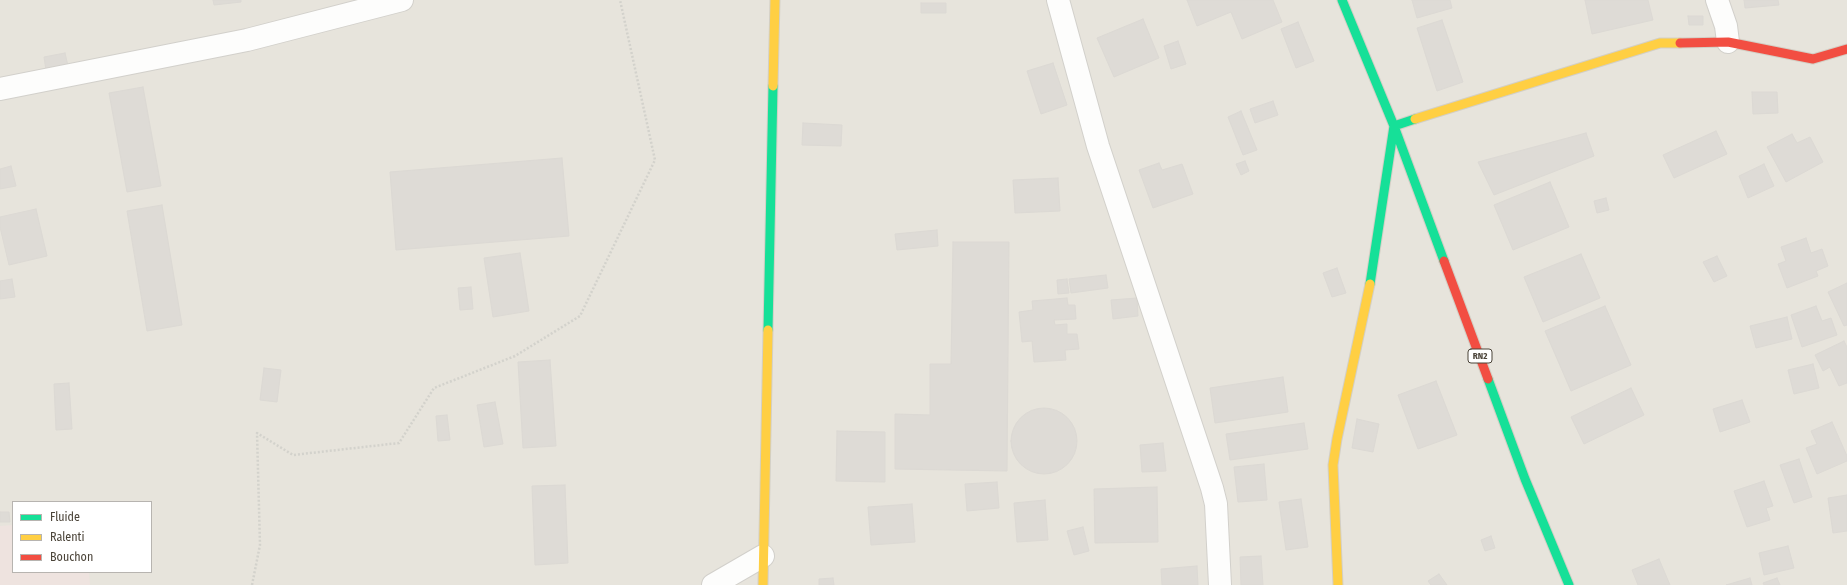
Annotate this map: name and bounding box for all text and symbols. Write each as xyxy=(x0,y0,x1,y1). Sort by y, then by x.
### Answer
road number: RN2 xyxy=(1468,349,1492,363)
legend xyxy=(12,501,152,573)
text: Fluide xyxy=(50,510,80,524)
text: Ralenti xyxy=(50,530,85,544)
text: Bouchon xyxy=(50,550,93,564)

